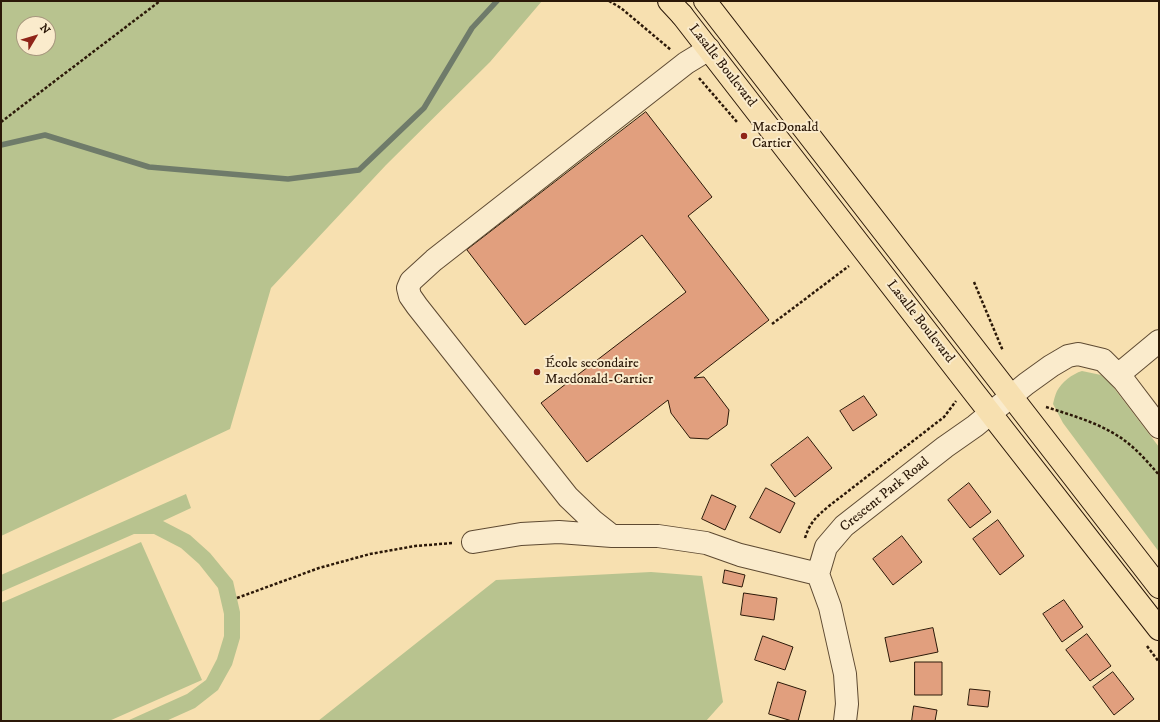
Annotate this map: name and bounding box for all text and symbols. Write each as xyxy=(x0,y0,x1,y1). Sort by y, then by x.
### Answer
north arrow xyxy=(16,16,56,56)
text: N xyxy=(36,21,53,37)
street label: Lasalle Boulevard xyxy=(684,21,760,111)
place label: MacDonald Cartier xyxy=(752,120,818,152)
marker: MacDonald Cartier xyxy=(739,131,749,141)
street label: Lasalle Boulevard xyxy=(882,277,958,367)
place label: École secondaire Macdonald-Cartier xyxy=(545,356,653,388)
marker: École secondaire Macdonald-Cartier xyxy=(532,367,542,377)
street label: Crescent Park Road xyxy=(837,454,933,536)

